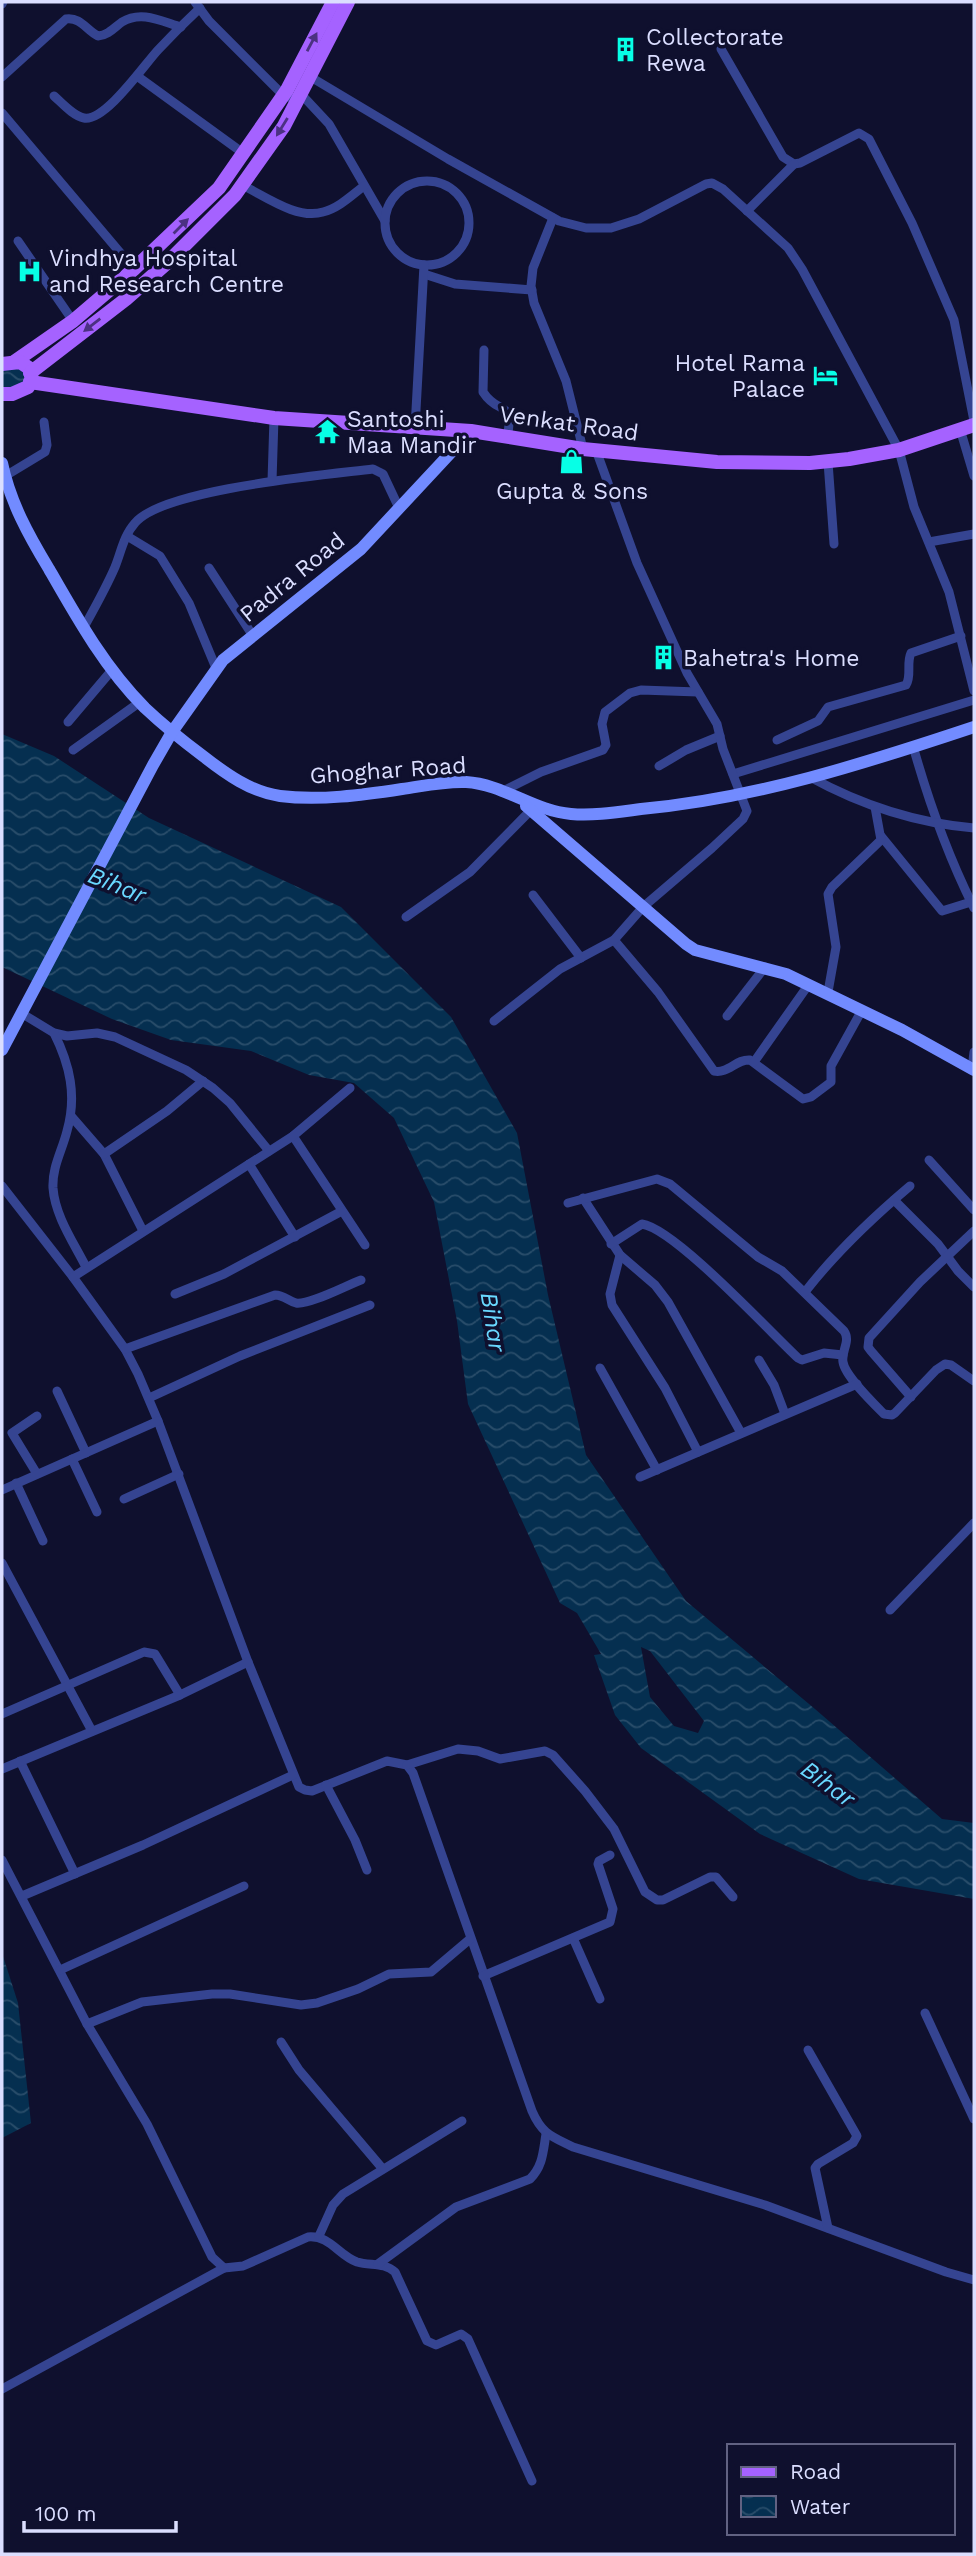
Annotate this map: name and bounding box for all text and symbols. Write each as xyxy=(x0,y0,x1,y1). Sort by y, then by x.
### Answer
place label: Collectorate Rewa xyxy=(646,24,784,77)
one-way arrow xyxy=(305,31,317,51)
building icon: Collectorate Rewa xyxy=(612,36,640,64)
one-way arrow xyxy=(276,118,289,137)
one-way arrow xyxy=(172,218,188,235)
place label: Vindhya Hospital and Research Centre xyxy=(49,245,284,298)
hospital icon: Vindhya Hospital and Research Centre xyxy=(15,257,43,285)
one-way arrow xyxy=(83,318,101,333)
place label: Hotel Rama Palace xyxy=(674,350,805,403)
hotel icon: Hotel Rama Palace xyxy=(811,362,839,390)
street label: Venkat Road xyxy=(498,400,640,447)
place label: Santoshi Maa Mandir xyxy=(347,406,477,459)
temple icon: Santoshi Maa Mandir xyxy=(313,418,341,446)
shop icon: Gupta & Sons xyxy=(558,447,586,475)
place label: Gupta & Sons xyxy=(496,478,648,505)
street label: Padra Road xyxy=(234,527,350,628)
building icon: Bahetra's Home xyxy=(649,644,677,672)
place label: Bahetra's Home xyxy=(683,645,860,672)
street label: Ghoghar Road xyxy=(309,752,467,789)
water label: Bihar xyxy=(84,861,152,910)
water label: Bihar xyxy=(474,1290,512,1356)
water label: Bihar xyxy=(795,1755,862,1814)
legend xyxy=(727,2444,955,2535)
text: Road xyxy=(790,2459,841,2484)
scale bar xyxy=(24,2490,177,2534)
text: Water xyxy=(790,2494,851,2519)
text: 100 m xyxy=(35,2501,97,2526)

